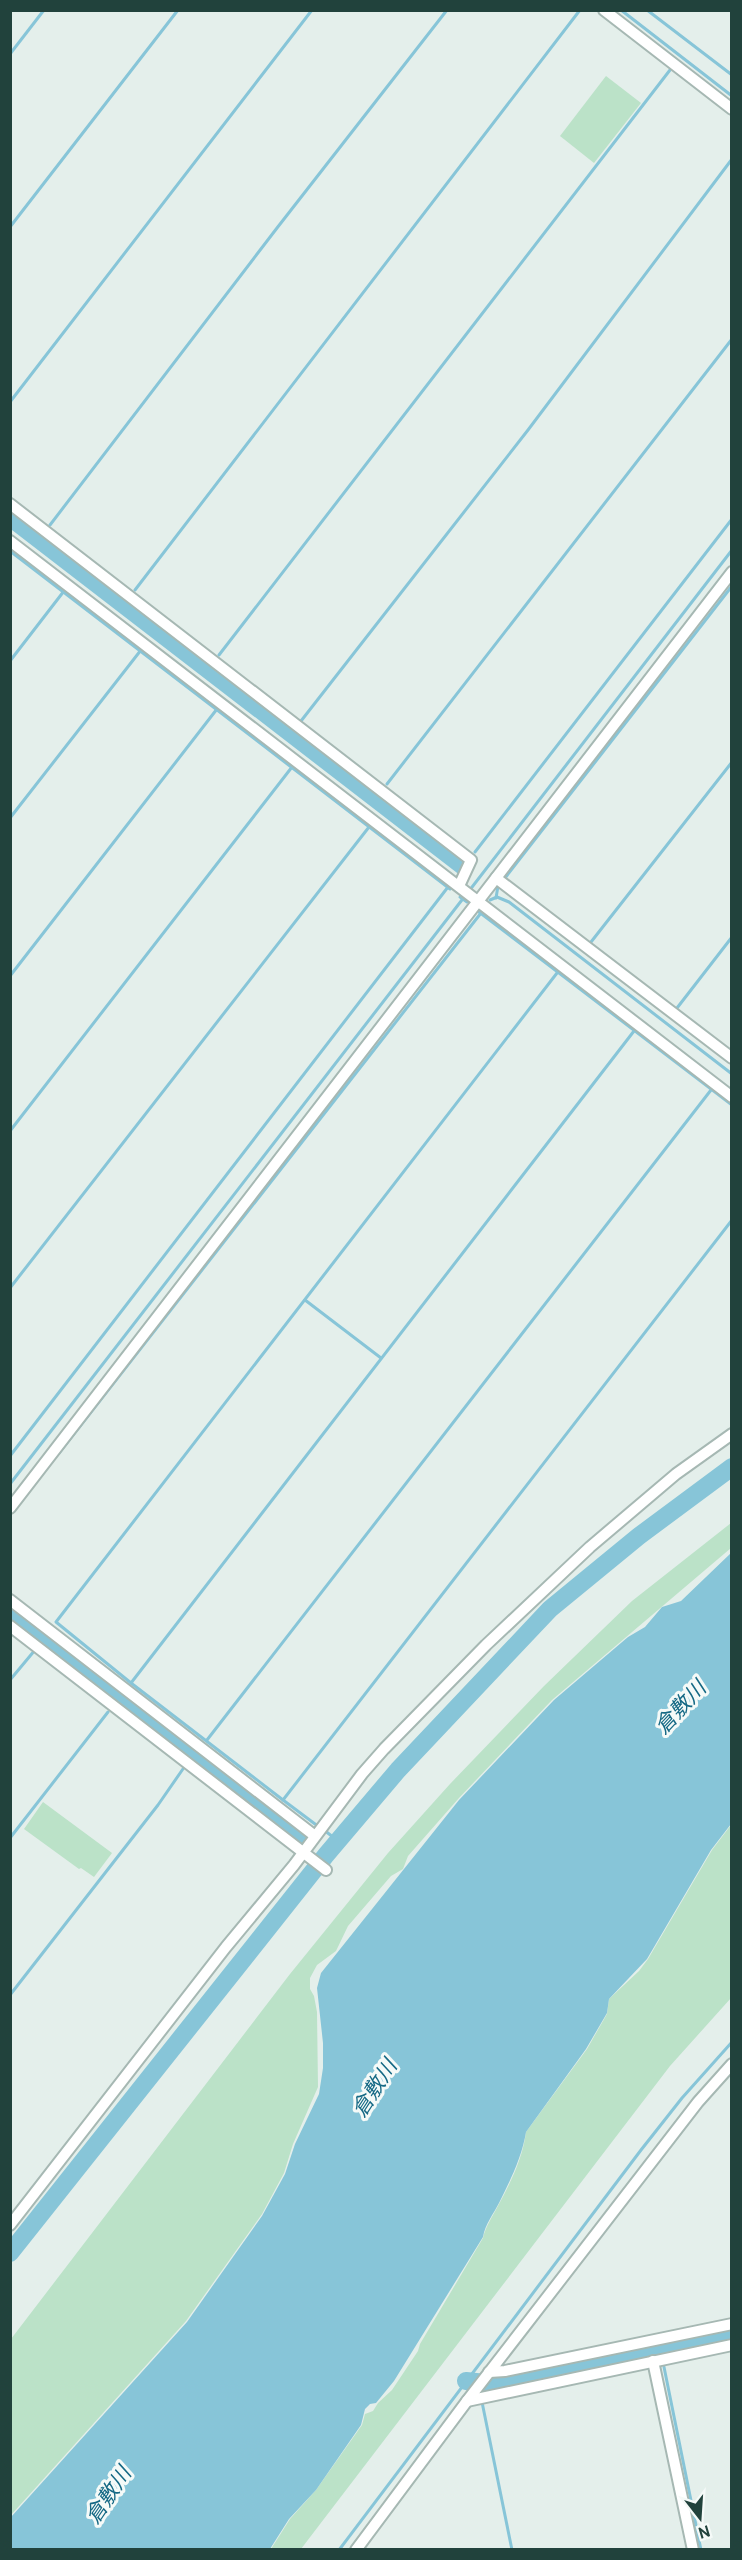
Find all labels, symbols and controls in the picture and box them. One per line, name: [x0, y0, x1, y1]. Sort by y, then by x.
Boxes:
water label: 倉敷川: [649, 1674, 712, 1739]
water label: 倉敷川: [346, 2053, 403, 2121]
water label: 倉敷川: [80, 2460, 137, 2528]
north arrow: [670, 2488, 730, 2548]
text: N: [696, 2521, 712, 2543]

